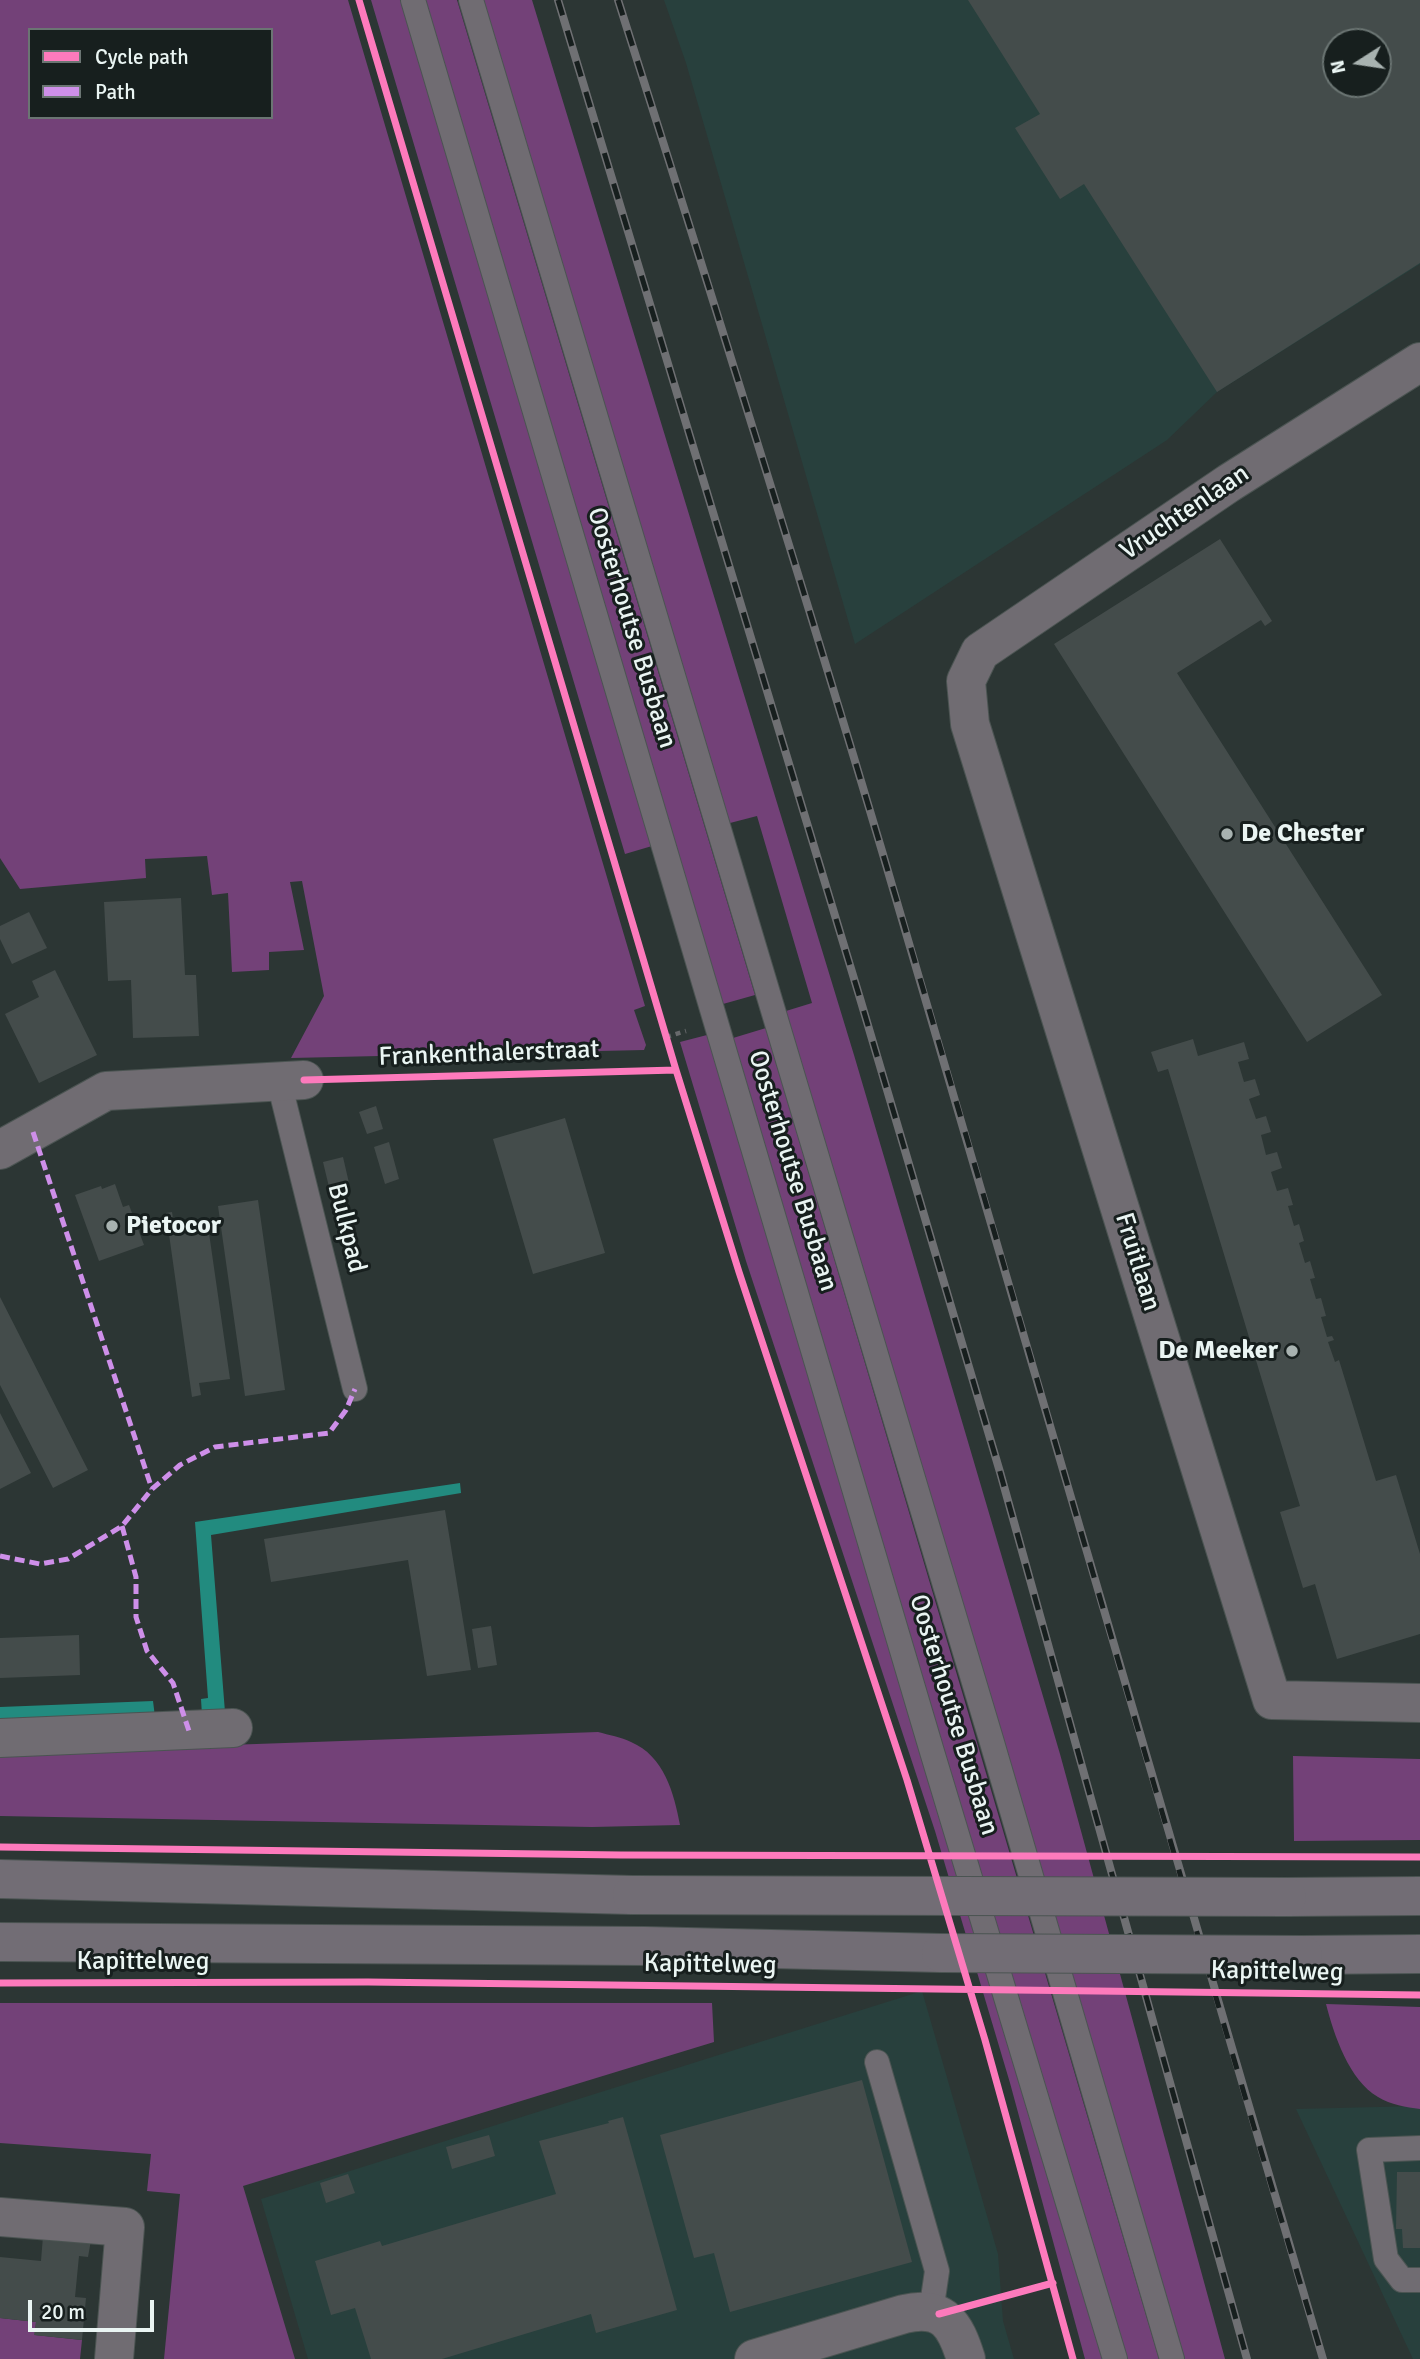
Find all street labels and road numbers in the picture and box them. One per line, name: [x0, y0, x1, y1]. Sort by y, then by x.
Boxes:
street label: Vruchtenlaan: [1115, 458, 1255, 568]
street label: Oosterhoutse Busbaan: [580, 504, 682, 752]
street label: Frankenthalerstraat: [378, 1035, 600, 1073]
street label: Oosterhoutse Busbaan: [741, 1047, 843, 1295]
street label: Bulkpad: [320, 1180, 372, 1276]
street label: Fruitlaan: [1107, 1209, 1167, 1315]
street label: Oosterhoutse Busbaan: [902, 1591, 1004, 1839]
street label: Kapittelweg: [77, 1946, 209, 1978]
street label: Kapittelweg: [643, 1948, 777, 1982]
street label: Kapittelweg: [1210, 1955, 1344, 1989]

